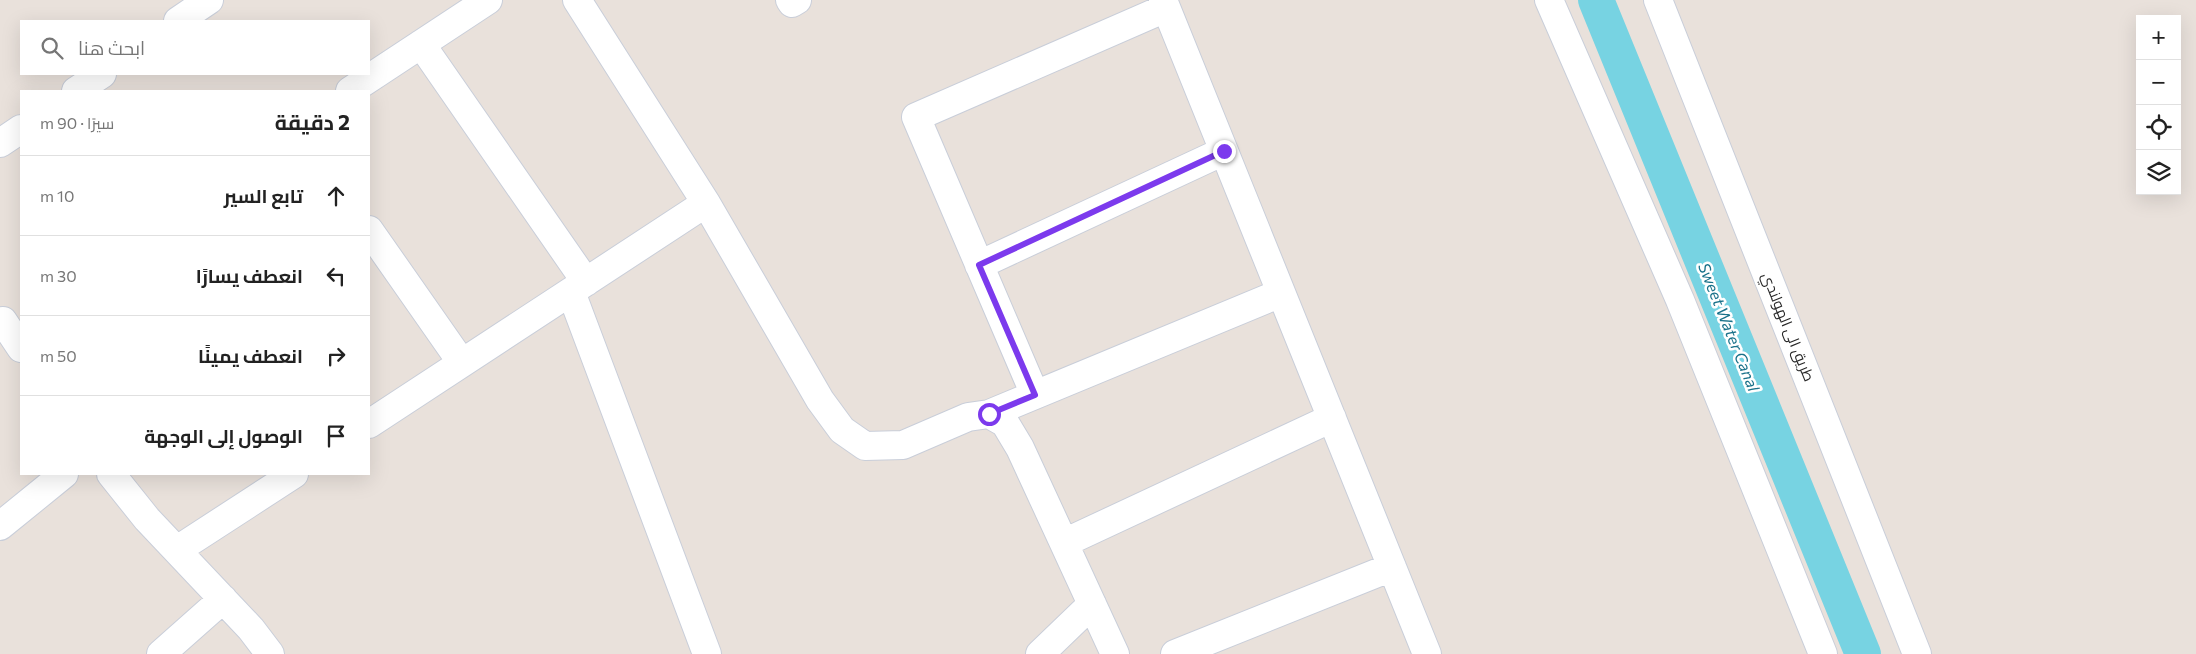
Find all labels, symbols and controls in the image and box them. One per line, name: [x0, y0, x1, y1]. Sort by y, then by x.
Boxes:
map controls: [2136, 15, 2181, 195]
button: +: [2136, 15, 2181, 60]
search box: [20, 20, 370, 75]
icon: search: [38, 34, 66, 62]
text: ابحث هنا: [78, 36, 145, 59]
button: −: [2136, 60, 2181, 105]
button: locate: [2136, 105, 2181, 150]
text: 2 دقيقة: [275, 109, 350, 134]
text: سيرًا · 90 m: [40, 113, 114, 132]
route end: [1213, 140, 1236, 163]
button: layers: [2136, 150, 2181, 195]
icon: ahead: [322, 182, 350, 210]
text: تابع السير: [224, 184, 303, 207]
text: 10 m: [40, 186, 74, 205]
water label: Sweet Water Canal: [1695, 260, 1764, 395]
icon: left: [322, 262, 350, 290]
text: انعطف يسارًا: [196, 264, 303, 287]
text: 30 m: [40, 266, 77, 285]
street label: طريق الى الهولندي: [1755, 269, 1819, 385]
icon: right: [322, 342, 350, 370]
text: انعطف يمينًا: [198, 344, 303, 367]
text: 50 m: [40, 346, 77, 365]
route start: [978, 403, 1001, 426]
icon: arrive: [322, 422, 350, 450]
text: الوصول إلى الوجهة: [144, 424, 303, 447]

